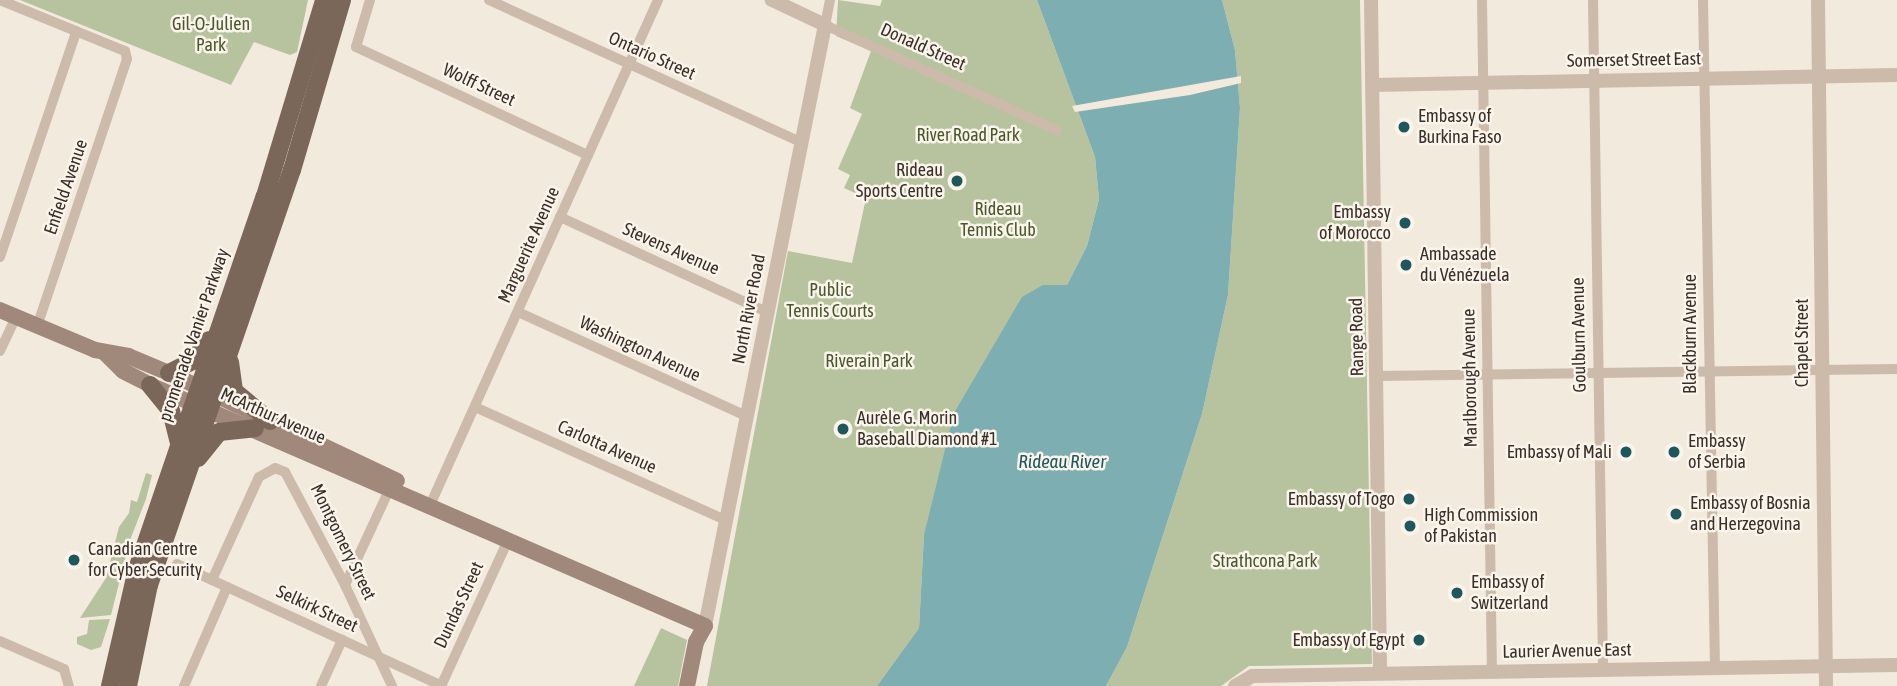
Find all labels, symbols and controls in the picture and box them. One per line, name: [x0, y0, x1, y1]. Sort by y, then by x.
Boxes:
park label: Gil-O-Julien Park: [172, 14, 250, 56]
street label: Donald Street: [877, 19, 969, 75]
street label: Ontario Street: [605, 27, 699, 85]
street label: Somerset Street East: [1567, 48, 1701, 72]
street label: Wolff Street: [439, 59, 519, 111]
place label: Embassy of Burkina Faso: [1418, 106, 1502, 148]
marker: Embassy of Burkina Faso: [1396, 119, 1412, 135]
park label: River Road Park: [916, 124, 1020, 146]
street label: Enfield Avenue: [40, 137, 92, 237]
place label: Rideau Sports Centre: [856, 160, 943, 202]
marker: Rideau Sports Centre: [949, 173, 965, 189]
street label: Marguerite Avenue: [494, 184, 564, 306]
park label: Rideau Tennis Club: [960, 199, 1036, 242]
place label: Embassy of Morocco: [1319, 202, 1391, 244]
marker: Embassy of Morocco: [1397, 215, 1413, 231]
street label: Stevens Avenue: [619, 218, 723, 280]
place label: Ambassade du Vénézuela: [1420, 244, 1510, 286]
street label: promenade Vanier Parkway: [154, 246, 234, 424]
street label: North River Road: [728, 252, 770, 366]
marker: Ambassade du Vénézuela: [1398, 257, 1414, 273]
street label: Blackburn Avenue: [1679, 274, 1701, 394]
street label: Goulburn Avenue: [1567, 277, 1591, 393]
park label: Public Tennis Courts: [786, 280, 874, 322]
street label: Range Road: [1346, 298, 1368, 376]
street label: Chapel Street: [1791, 299, 1813, 387]
street label: Marlborough Avenue: [1458, 308, 1482, 448]
street label: Washington Avenue: [576, 312, 704, 386]
park label: Riverain Park: [825, 350, 913, 372]
street label: McArthur Avenue: [217, 383, 329, 449]
place label: Aurèle G. Morin Baseball Diamond #1: [857, 408, 997, 450]
street label: Carlotta Avenue: [554, 416, 660, 478]
marker: Aurèle G. Morin Baseball Diamond #1: [835, 421, 851, 437]
place label: Embassy of Serbia: [1688, 431, 1746, 474]
place label: Embassy of Mali: [1507, 441, 1612, 463]
marker: Embassy of Mali: [1618, 444, 1634, 460]
marker: Embassy of Serbia: [1666, 444, 1682, 460]
water label: Rideau River: [1018, 451, 1106, 473]
street label: Montgomery Street: [306, 481, 380, 603]
place label: Embassy of Togo: [1288, 488, 1395, 510]
marker: Embassy of Togo: [1401, 491, 1417, 507]
place label: Embassy of Bosnia and Herzegovina: [1690, 493, 1811, 536]
place label: High Commission of Pakistan: [1424, 505, 1538, 548]
marker: Embassy of Bosnia and Herzegovina: [1668, 506, 1684, 522]
marker: High Commission of Pakistan: [1402, 518, 1418, 534]
place label: Canadian Centre for Cyber Security: [88, 539, 202, 582]
park label: Strathcona Park: [1213, 550, 1317, 572]
marker: Canadian Centre for Cyber Security: [66, 552, 82, 568]
street label: Dundas Street: [430, 558, 488, 652]
place label: Embassy of Switzerland: [1471, 572, 1549, 614]
street label: Selkirk Street: [273, 581, 361, 637]
marker: Embassy of Switzerland: [1449, 585, 1465, 601]
place label: Embassy of Egypt: [1292, 629, 1405, 651]
marker: Embassy of Egypt: [1411, 632, 1427, 648]
street label: Laurier Avenue East: [1502, 639, 1632, 663]

